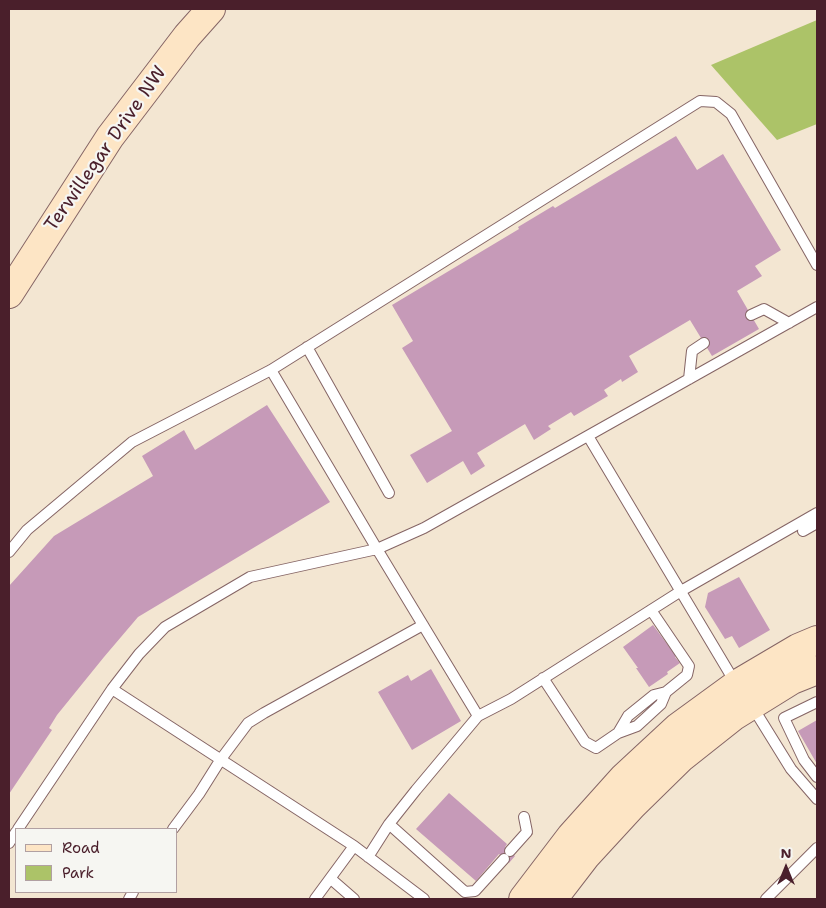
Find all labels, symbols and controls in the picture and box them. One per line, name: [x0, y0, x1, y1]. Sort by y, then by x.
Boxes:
street label: Terwillegar Drive NW: [40, 62, 172, 236]
legend: [15, 828, 178, 893]
text: Road: [62, 838, 100, 858]
north arrow: [761, 843, 811, 893]
text: N: [780, 844, 792, 862]
text: Park: [62, 863, 94, 883]

